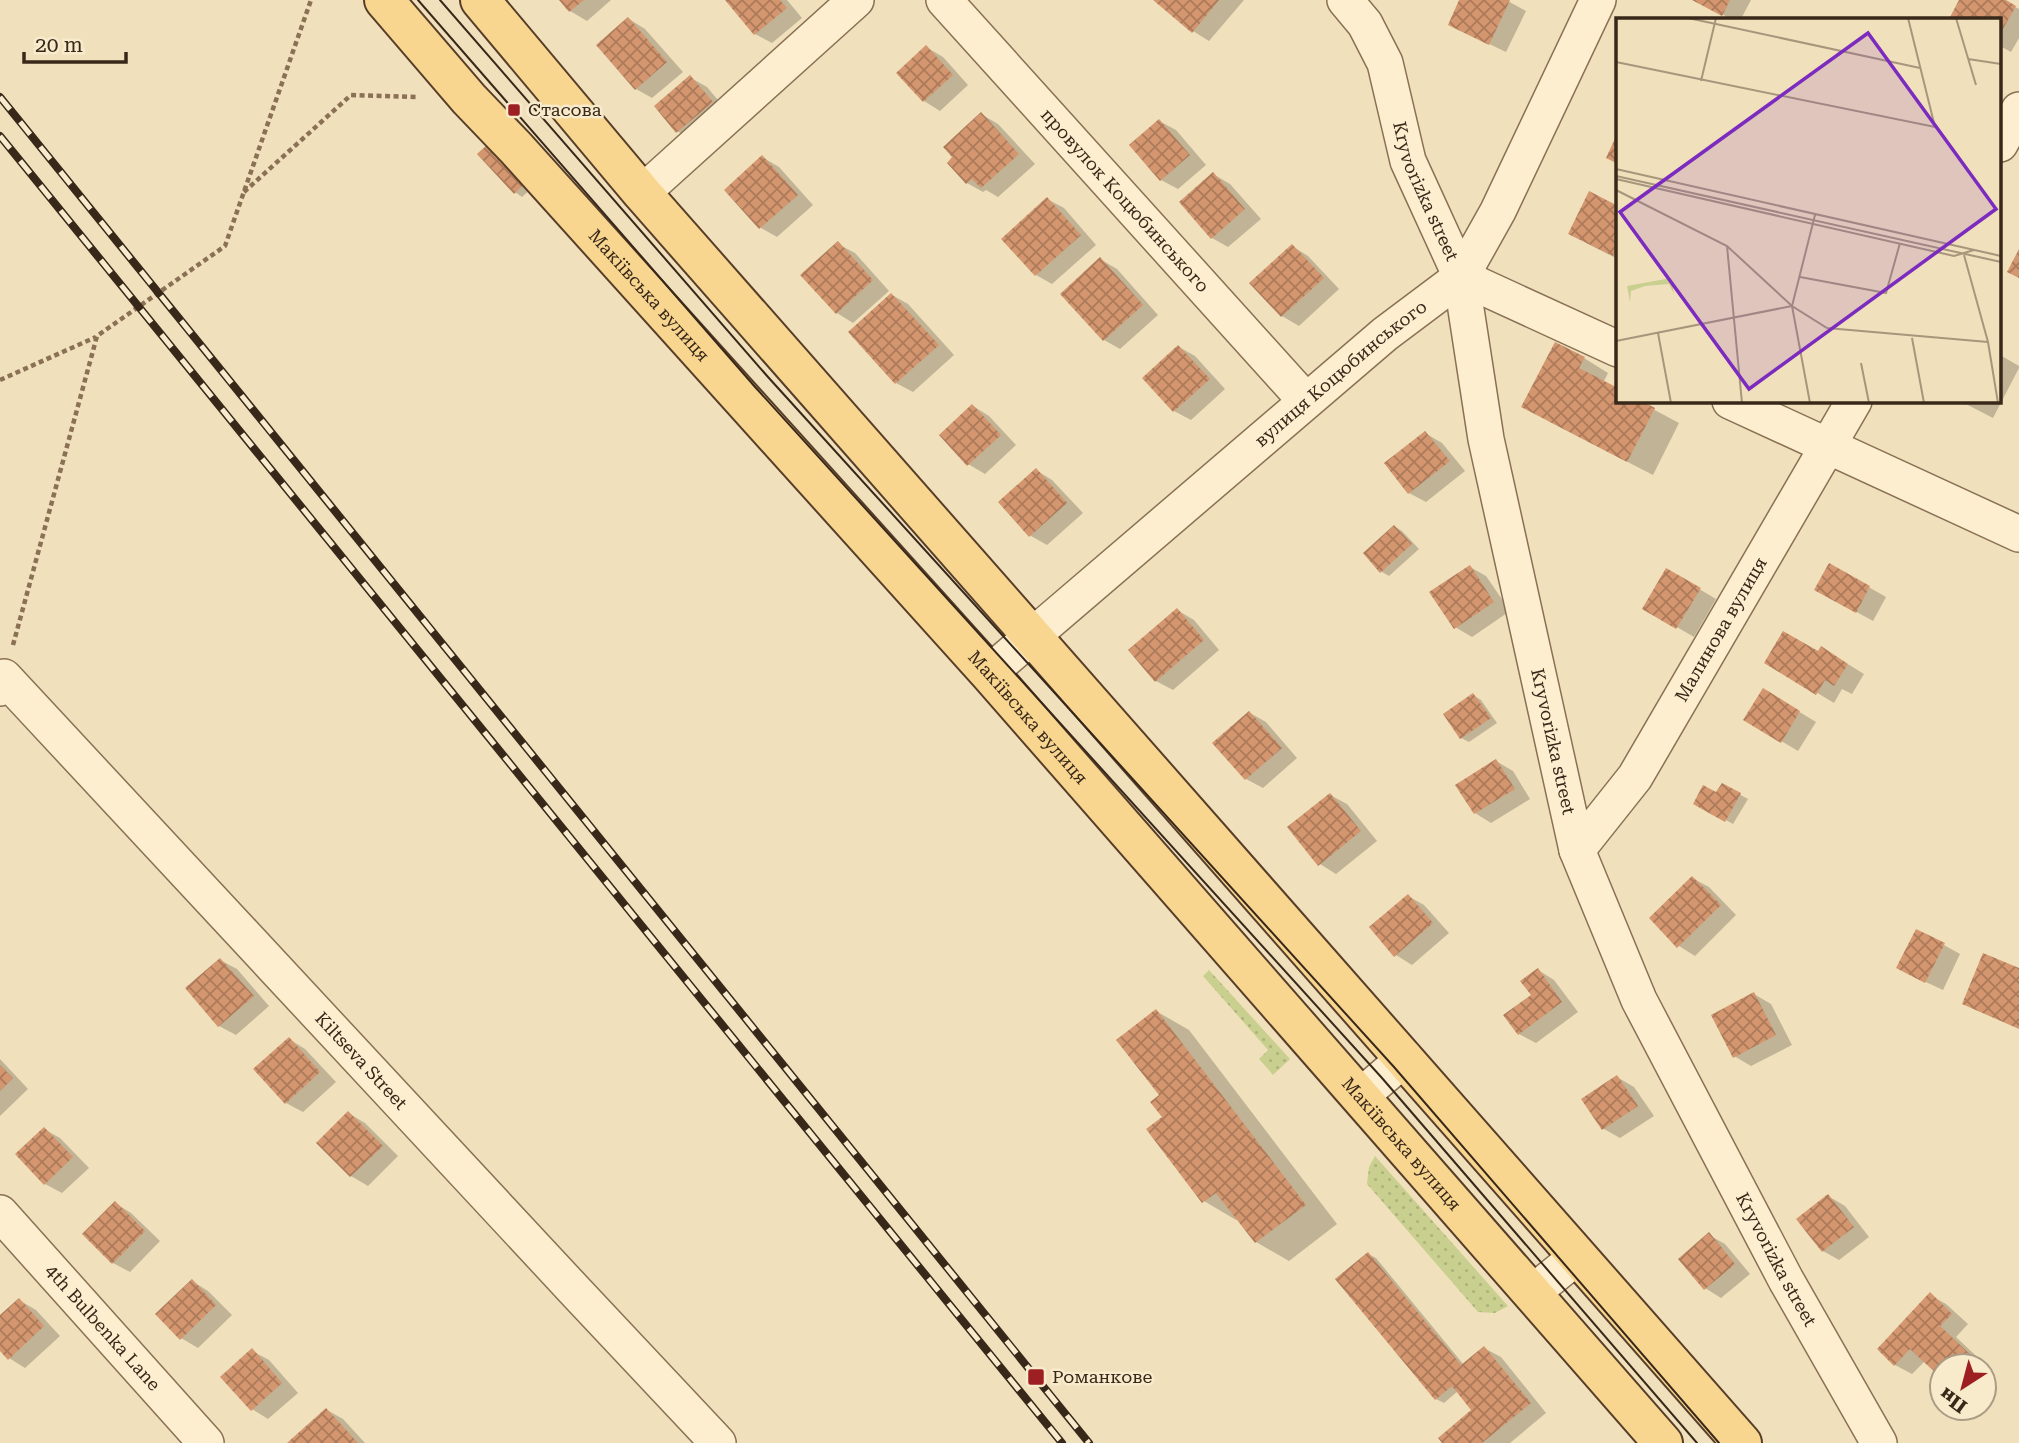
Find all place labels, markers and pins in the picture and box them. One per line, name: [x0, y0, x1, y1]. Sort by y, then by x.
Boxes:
place label: Стасова: [528, 99, 602, 120]
marker: Стасова: [506, 102, 522, 118]
place label: Романкове: [1052, 1366, 1152, 1387]
marker: Романкове: [1026, 1367, 1046, 1387]

